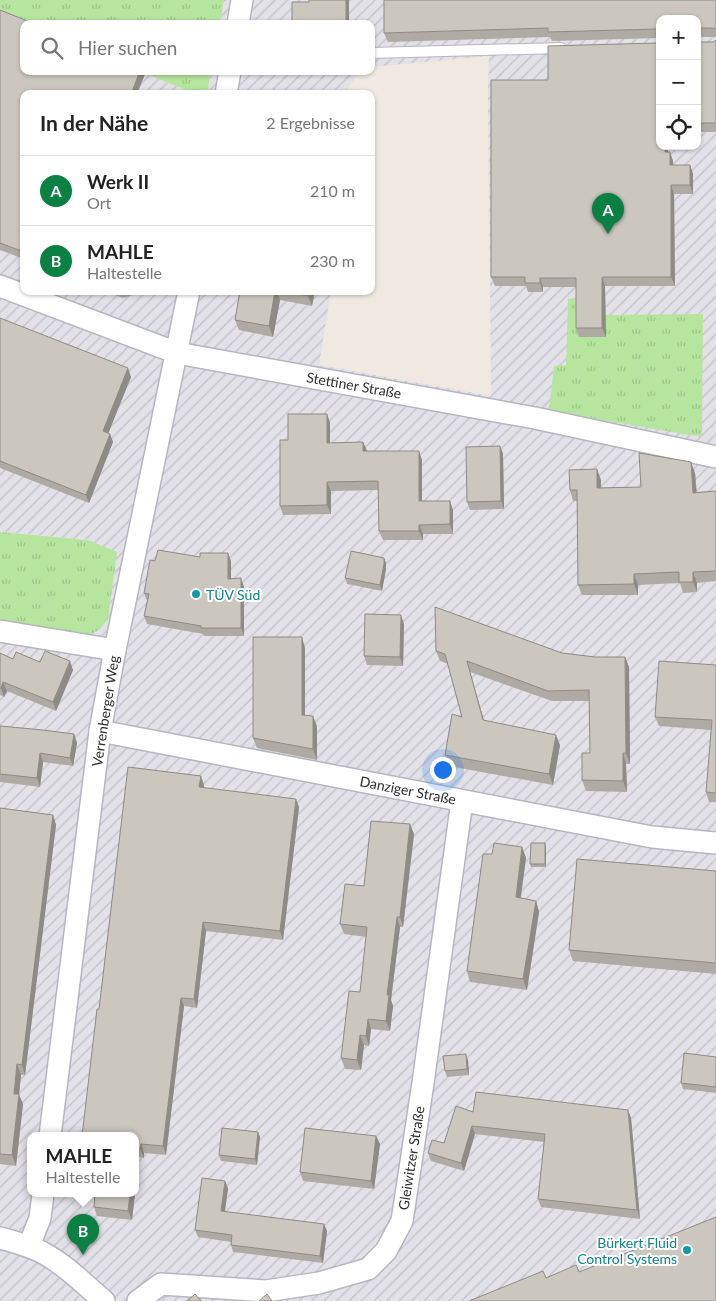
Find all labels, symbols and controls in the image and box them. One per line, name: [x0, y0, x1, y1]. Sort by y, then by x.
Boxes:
map controls: [656, 15, 701, 150]
button: +: [656, 15, 701, 60]
search box: [20, 20, 375, 75]
icon: search: [38, 34, 66, 62]
text: Hier suchen: [78, 36, 177, 59]
button: −: [656, 60, 701, 105]
button: locate: [656, 105, 701, 150]
text: In der Nähe: [40, 110, 148, 135]
text: 2 Ergebnisse: [266, 113, 355, 132]
text: Werk II: [87, 170, 149, 193]
text: A: [50, 181, 62, 200]
text: 210 m: [310, 181, 355, 200]
text: Ort: [87, 193, 111, 212]
pin: A: [592, 193, 624, 234]
text: MAHLE: [87, 240, 154, 263]
text: B: [51, 251, 61, 270]
text: 230 m: [310, 251, 355, 270]
text: Haltestelle: [87, 263, 162, 282]
street label: Stettiner Straße: [305, 368, 403, 402]
place label: TÜV Süd: [206, 586, 260, 603]
marker: TÜV Süd: [190, 588, 202, 600]
street label: Verrenberger Weg: [88, 654, 122, 768]
your location: [430, 757, 456, 783]
street label: Danziger Straße: [358, 772, 458, 808]
street label: Gleiwitzer Straße: [394, 1105, 428, 1211]
popup: [27, 1132, 139, 1197]
text: MAHLE: [46, 1144, 112, 1167]
text: Haltestelle: [46, 1167, 120, 1186]
pin: B: [67, 1214, 99, 1255]
place label: Bürkert Fluid Control Systems: [577, 1234, 677, 1267]
marker: Bürkert Fluid Control Systems: [681, 1244, 693, 1256]

